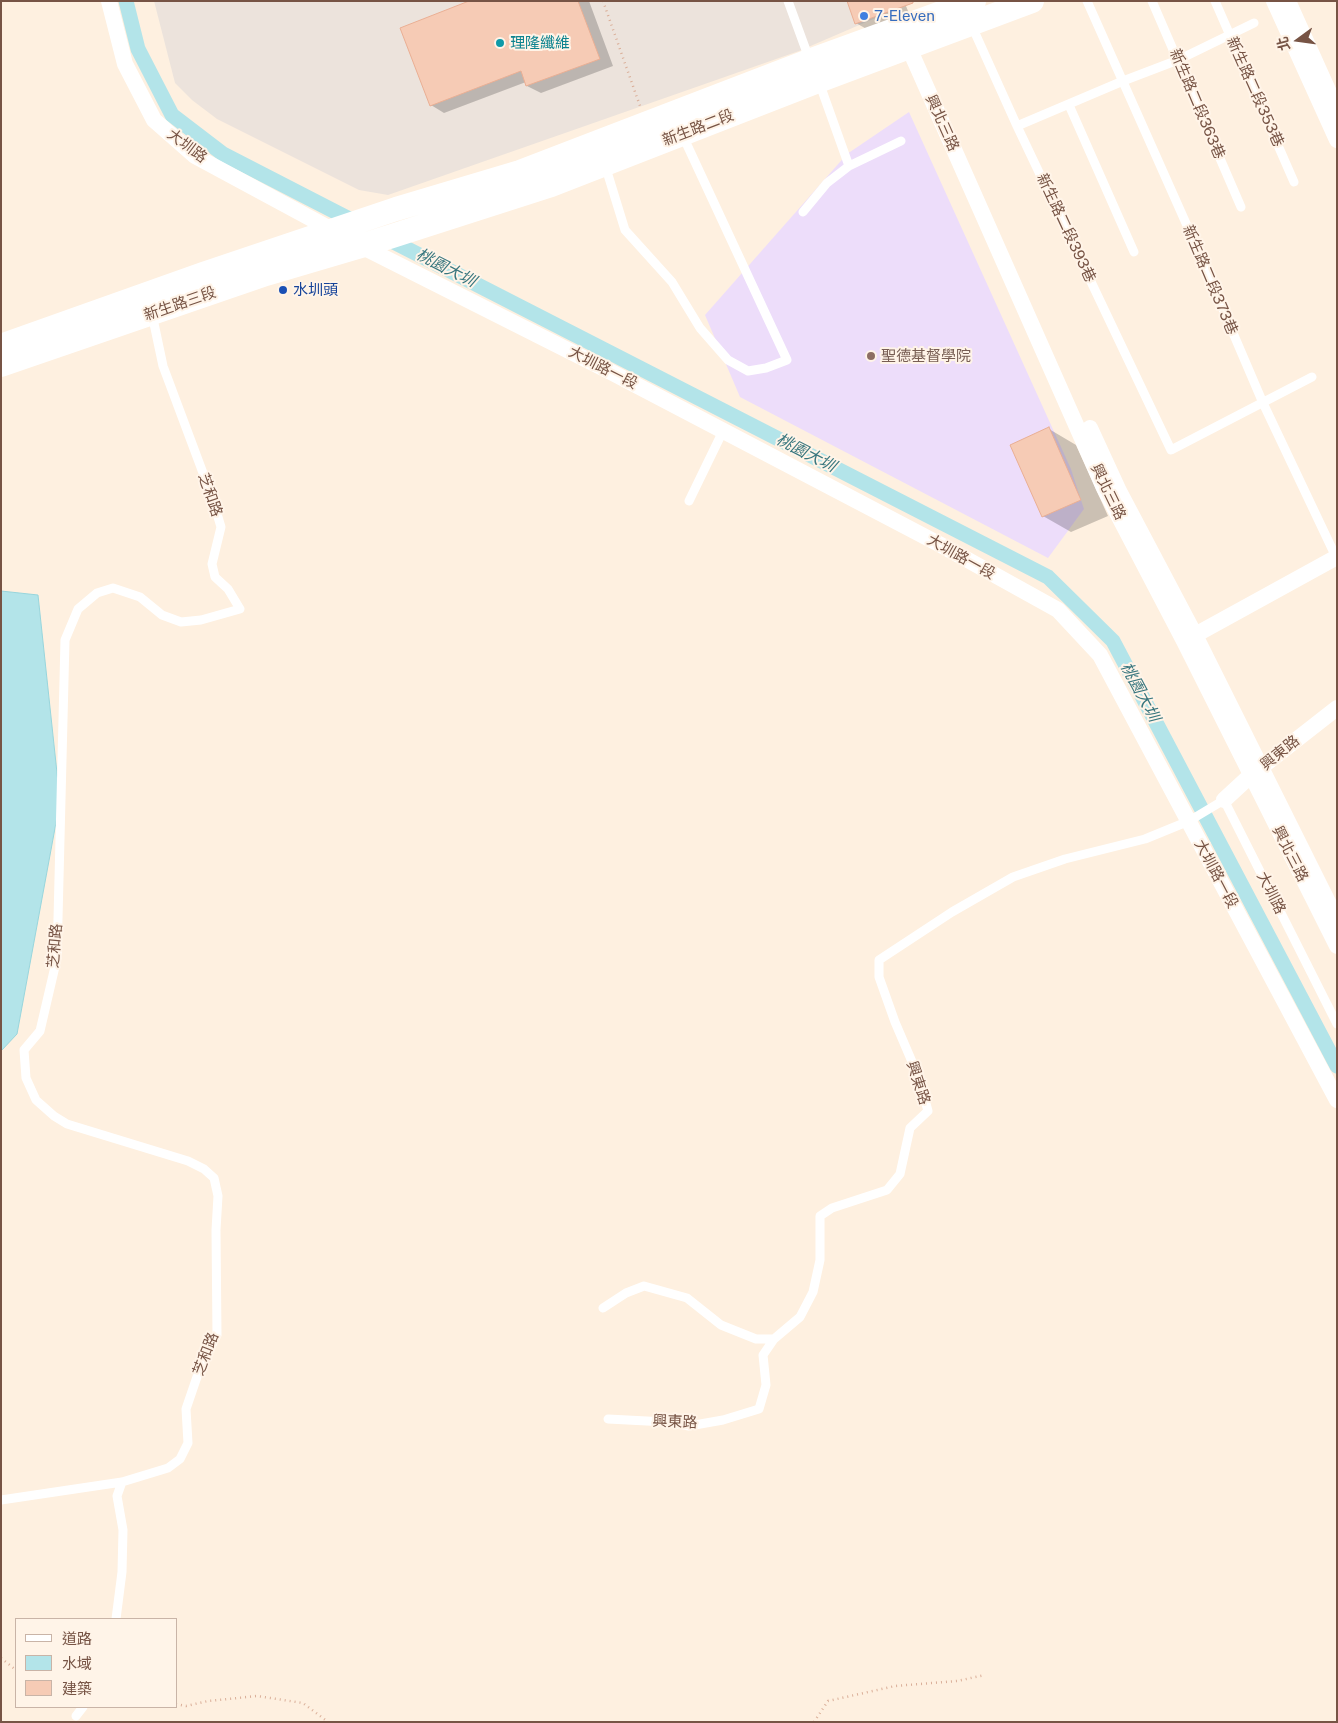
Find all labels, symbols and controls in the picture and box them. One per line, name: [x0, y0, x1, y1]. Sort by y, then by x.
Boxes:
place label: 7-Eleven: [874, 7, 935, 25]
marker: 7-Eleven: [858, 10, 870, 22]
north arrow: [1273, 15, 1323, 65]
place label: 理隆纖維: [510, 34, 570, 52]
street label: 新生路二段353巷: [1223, 34, 1287, 150]
text: 北: [1274, 35, 1293, 52]
marker: 理隆纖維: [494, 37, 506, 49]
street label: 新生路二段363巷: [1166, 46, 1228, 162]
street label: 興北三路: [922, 92, 962, 154]
street label: 新生路二段: [660, 106, 736, 150]
street label: 大圳路: [164, 125, 210, 167]
street label: 新生路二段393巷: [1033, 171, 1099, 285]
street label: 新生路二段373巷: [1179, 222, 1241, 338]
water label: 桃園大圳: [413, 245, 479, 291]
place label: 水圳頭: [293, 281, 338, 299]
street label: 新生路三段: [142, 283, 218, 325]
marker: 水圳頭: [277, 284, 289, 296]
street label: 大圳路一段: [566, 343, 640, 393]
place label: 聖德基督學院: [881, 347, 971, 365]
marker: 聖德基督學院: [865, 350, 877, 362]
water label: 桃園大圳: [773, 430, 839, 476]
street label: 興北三路: [1087, 461, 1129, 523]
street label: 芝和路: [194, 471, 226, 519]
street label: 大圳路一段: [924, 531, 998, 583]
water label: 桃園大圳: [1117, 659, 1163, 725]
street label: 興東路: [1257, 732, 1303, 774]
street label: 興北三路: [1268, 823, 1312, 885]
street label: 大圳路一段: [1190, 837, 1242, 911]
street label: 大圳路: [1253, 869, 1289, 917]
street label: 芝和路: [44, 923, 66, 969]
street label: 興東路: [902, 1059, 934, 1107]
street label: 芝和路: [190, 1330, 222, 1378]
street label: 興東路: [652, 1412, 698, 1432]
legend: [15, 1618, 178, 1708]
text: 道路: [62, 1630, 92, 1647]
text: 水域: [62, 1655, 92, 1672]
text: 建築: [62, 1680, 92, 1697]

